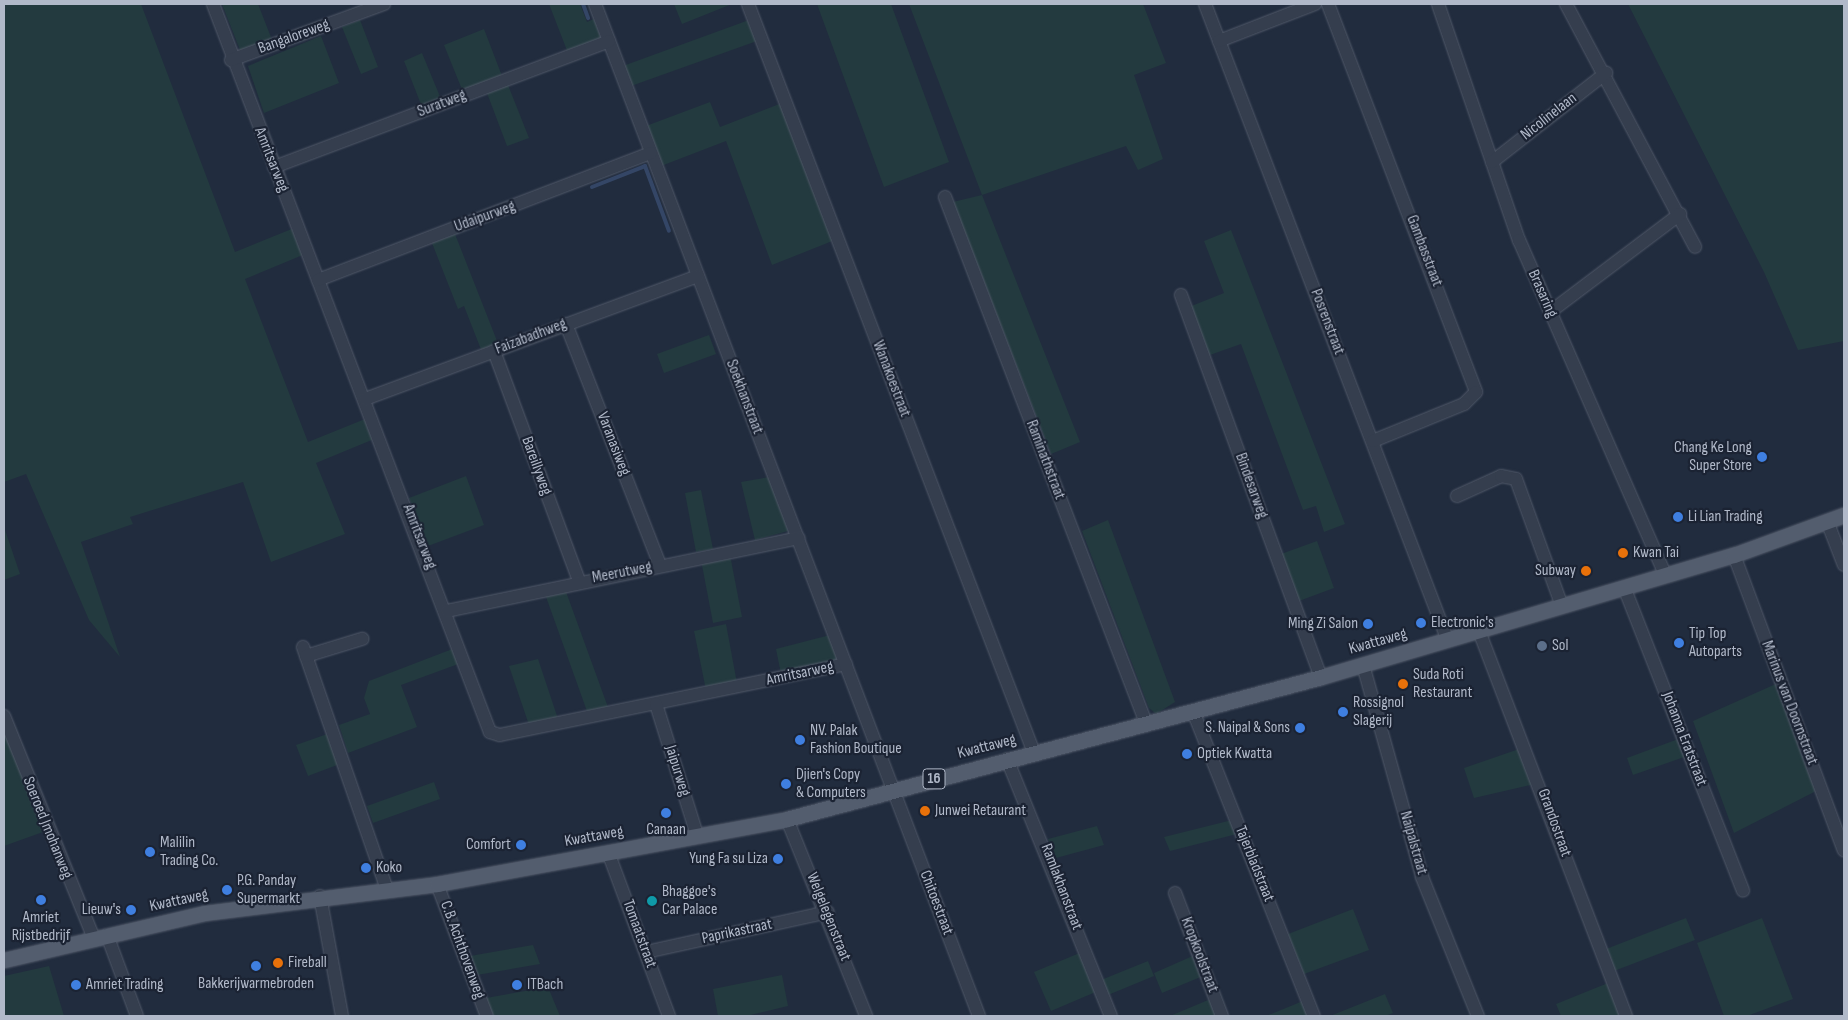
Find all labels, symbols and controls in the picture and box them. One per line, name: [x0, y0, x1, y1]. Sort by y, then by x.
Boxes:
street label: Bangaloreweg: [256, 15, 332, 59]
street label: Suratweg: [415, 86, 469, 122]
street label: Nicolinelaan: [1517, 89, 1581, 145]
street label: Amritsarweg: [249, 125, 293, 195]
street label: Udaipurweg: [452, 197, 518, 237]
street label: Gambasstraat: [1402, 213, 1446, 289]
street label: Brasaring: [1523, 267, 1561, 321]
street label: Posrenstraat: [1306, 286, 1348, 358]
street label: Faizabadhweg: [493, 315, 569, 359]
street label: Wanakoestraat: [868, 338, 914, 420]
street label: Soekhanstraat: [721, 357, 767, 437]
street label: Varanasiweg: [592, 409, 634, 479]
street label: Raminathstraat: [1021, 418, 1069, 502]
street label: Bareillyweg: [517, 434, 555, 498]
place label: Chang Ke Long Super Store: [1674, 438, 1752, 476]
street label: Bindesarweg: [1230, 451, 1272, 521]
marker: Chang Ke Long Super Store: [1756, 451, 1768, 463]
street label: Amritsarweg: [398, 502, 440, 572]
place label: Li Lian Trading: [1688, 507, 1763, 527]
marker: Li Lian Trading: [1672, 511, 1684, 523]
place label: Kwan Tai: [1633, 543, 1679, 563]
marker: Kwan Tai: [1617, 547, 1629, 559]
street label: Meerutweg: [591, 558, 653, 588]
place label: Subway: [1535, 561, 1576, 581]
marker: Subway: [1580, 565, 1592, 577]
place label: Electronic's: [1431, 613, 1494, 633]
place label: Ming Zi Salon: [1288, 614, 1358, 634]
marker: Electronic's: [1415, 617, 1427, 629]
marker: Ming Zi Salon: [1362, 618, 1374, 630]
place label: Tip Top Autoparts: [1689, 624, 1742, 662]
street label: Kwattaweg: [1347, 625, 1409, 659]
place label: Sol: [1552, 636, 1568, 656]
marker: Tip Top Autoparts: [1673, 637, 1685, 649]
street label: Marinus van Doornstraat: [1757, 638, 1821, 768]
marker: Sol: [1536, 640, 1548, 652]
street label: Amritsarweg: [765, 658, 835, 690]
place label: Suda Roti Restaurant: [1413, 665, 1472, 703]
marker: Suda Roti Restaurant: [1397, 678, 1409, 690]
street label: Johanna Eratstraat: [1657, 689, 1711, 789]
place label: Rossignol Slagerij: [1353, 693, 1404, 731]
marker: Rossignol Slagerij: [1337, 706, 1349, 718]
place label: S. Naipal & Sons: [1205, 718, 1290, 738]
place label: NV. Palak Fashion Boutique: [810, 721, 902, 759]
marker: S. Naipal & Sons: [1294, 722, 1306, 734]
street label: Kwattaweg: [956, 730, 1018, 764]
marker: NV. Palak Fashion Boutique: [794, 734, 806, 746]
street label: Jaipurweg: [660, 743, 694, 799]
place label: Optiek Kwatta: [1197, 744, 1272, 764]
marker: Optiek Kwatta: [1181, 748, 1193, 760]
place label: Djien's Copy & Computers: [796, 765, 866, 803]
road number: 16: [922, 766, 946, 792]
street label: Soeroed Jmohanweg: [18, 774, 76, 882]
marker: Djien's Copy & Computers: [780, 778, 792, 790]
street label: Grandostraat: [1533, 786, 1575, 860]
place label: Junwei Retaurant: [935, 801, 1026, 821]
marker: Junwei Retaurant: [919, 805, 931, 817]
marker: Canaan: [660, 807, 672, 819]
street label: Naipalstraat: [1395, 809, 1431, 877]
place label: Canaan: [646, 820, 686, 840]
street label: Kwattaweg: [563, 822, 625, 852]
street label: Tajerbladstraat: [1230, 823, 1278, 905]
place label: Malilin Trading Co.: [160, 833, 218, 871]
place label: Comfort: [466, 835, 511, 855]
marker: Comfort: [515, 839, 527, 851]
street label: Ramlakhanstraat: [1036, 841, 1086, 933]
marker: Malilin Trading Co.: [144, 846, 156, 858]
place label: Yung Fa su Liza: [689, 849, 768, 869]
marker: Yung Fa su Liza: [772, 853, 784, 865]
place label: Koko: [376, 858, 402, 878]
marker: Koko: [360, 862, 372, 874]
street label: Chitoestraat: [915, 868, 957, 938]
street label: Welgelegenstraat: [802, 870, 854, 964]
place label: P.G. Panday Supermarkt: [237, 871, 300, 909]
place label: Bhaggoe's Car Palace: [662, 882, 717, 920]
marker: P.G. Panday Supermarkt: [221, 884, 233, 896]
street label: Kwattaweg: [148, 885, 210, 917]
marker: Amriet Rijstbedrijf: [35, 894, 47, 906]
marker: Bhaggoe's Car Palace: [646, 895, 658, 907]
street label: Tomaatstraat: [618, 897, 660, 971]
street label: C.B. Achthovenweg: [435, 898, 489, 1002]
place label: Lieuw's: [82, 900, 121, 920]
marker: Lieuw's: [125, 904, 137, 916]
place label: Amriet Rijstbedrijf: [12, 908, 70, 946]
street label: Paprikastraat: [700, 915, 774, 949]
street label: Kropkoolstraat: [1176, 915, 1222, 995]
place label: Fireball: [288, 953, 327, 973]
marker: Fireball: [272, 957, 284, 969]
marker: Bakkerijwarmebroden: [250, 960, 262, 972]
place label: Bakkerijwarmebroden: [198, 974, 314, 994]
place label: Amriet Trading: [86, 975, 163, 995]
place label: ITBach: [527, 975, 563, 995]
marker: Amriet Trading: [70, 979, 82, 991]
marker: ITBach: [511, 979, 523, 991]

